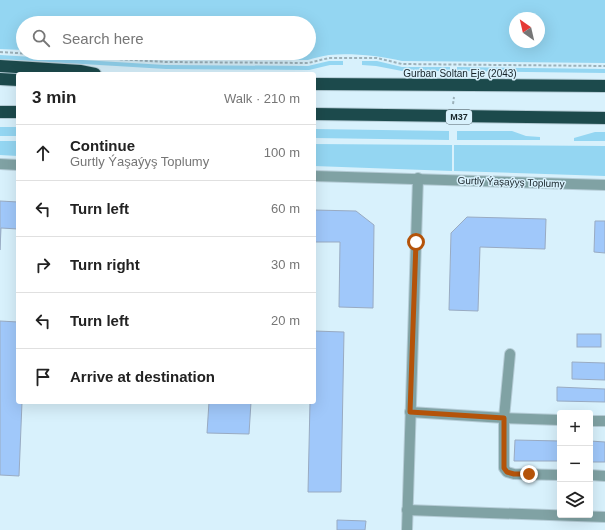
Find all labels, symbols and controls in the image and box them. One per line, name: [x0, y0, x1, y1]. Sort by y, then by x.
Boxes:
north arrow: [509, 12, 545, 48]
search box: [16, 16, 316, 60]
icon: search: [30, 27, 52, 49]
text: Search here: [62, 30, 144, 47]
street label: Gurban Soltan Eje (2043): [403, 68, 517, 79]
text: 3 min: [32, 88, 76, 107]
text: Walk · 210 m: [224, 91, 300, 106]
road number: M37: [446, 110, 472, 124]
text: Continue: [70, 137, 135, 154]
icon: ahead: [32, 142, 54, 164]
text: 100 m: [264, 145, 300, 160]
text: Gurtly Ýaşaýyş Toplumy: [70, 154, 209, 169]
street label: Gurtly Ýaşaýyş Toplumy: [457, 174, 565, 189]
icon: left: [32, 198, 54, 220]
text: Turn left: [70, 200, 129, 217]
text: 60 m: [271, 201, 300, 216]
route start: [407, 233, 425, 251]
icon: right: [32, 254, 54, 276]
text: Turn right: [70, 256, 140, 273]
text: 30 m: [271, 257, 300, 272]
icon: left: [32, 310, 54, 332]
text: Turn left: [70, 312, 129, 329]
text: 20 m: [271, 313, 300, 328]
icon: arrive: [32, 366, 54, 388]
text: Arrive at destination: [70, 368, 215, 385]
map controls: [557, 410, 593, 518]
button: +: [557, 410, 593, 446]
button: −: [557, 446, 593, 482]
route end: [520, 465, 538, 483]
button: layers: [557, 482, 593, 518]

